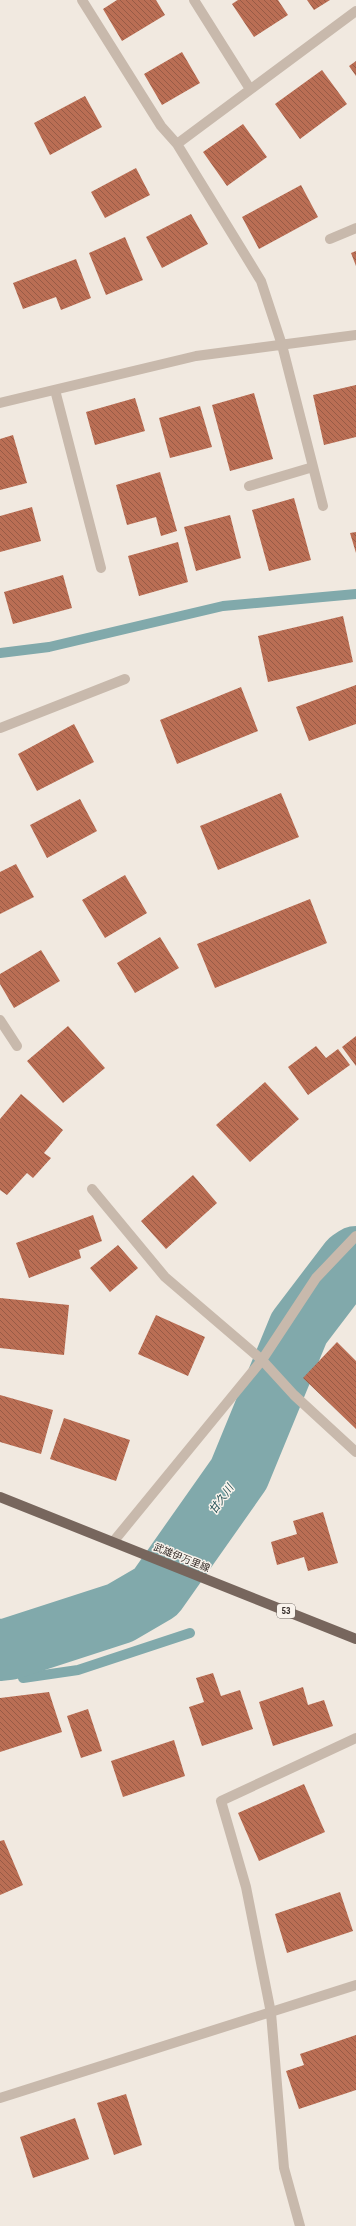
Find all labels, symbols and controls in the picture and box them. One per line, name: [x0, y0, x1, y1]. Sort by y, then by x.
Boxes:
water label: 甘久川: [207, 1481, 237, 1517]
street label: 武雄伊万里線: [152, 1541, 212, 1574]
road number: 53: [277, 1604, 295, 1618]

